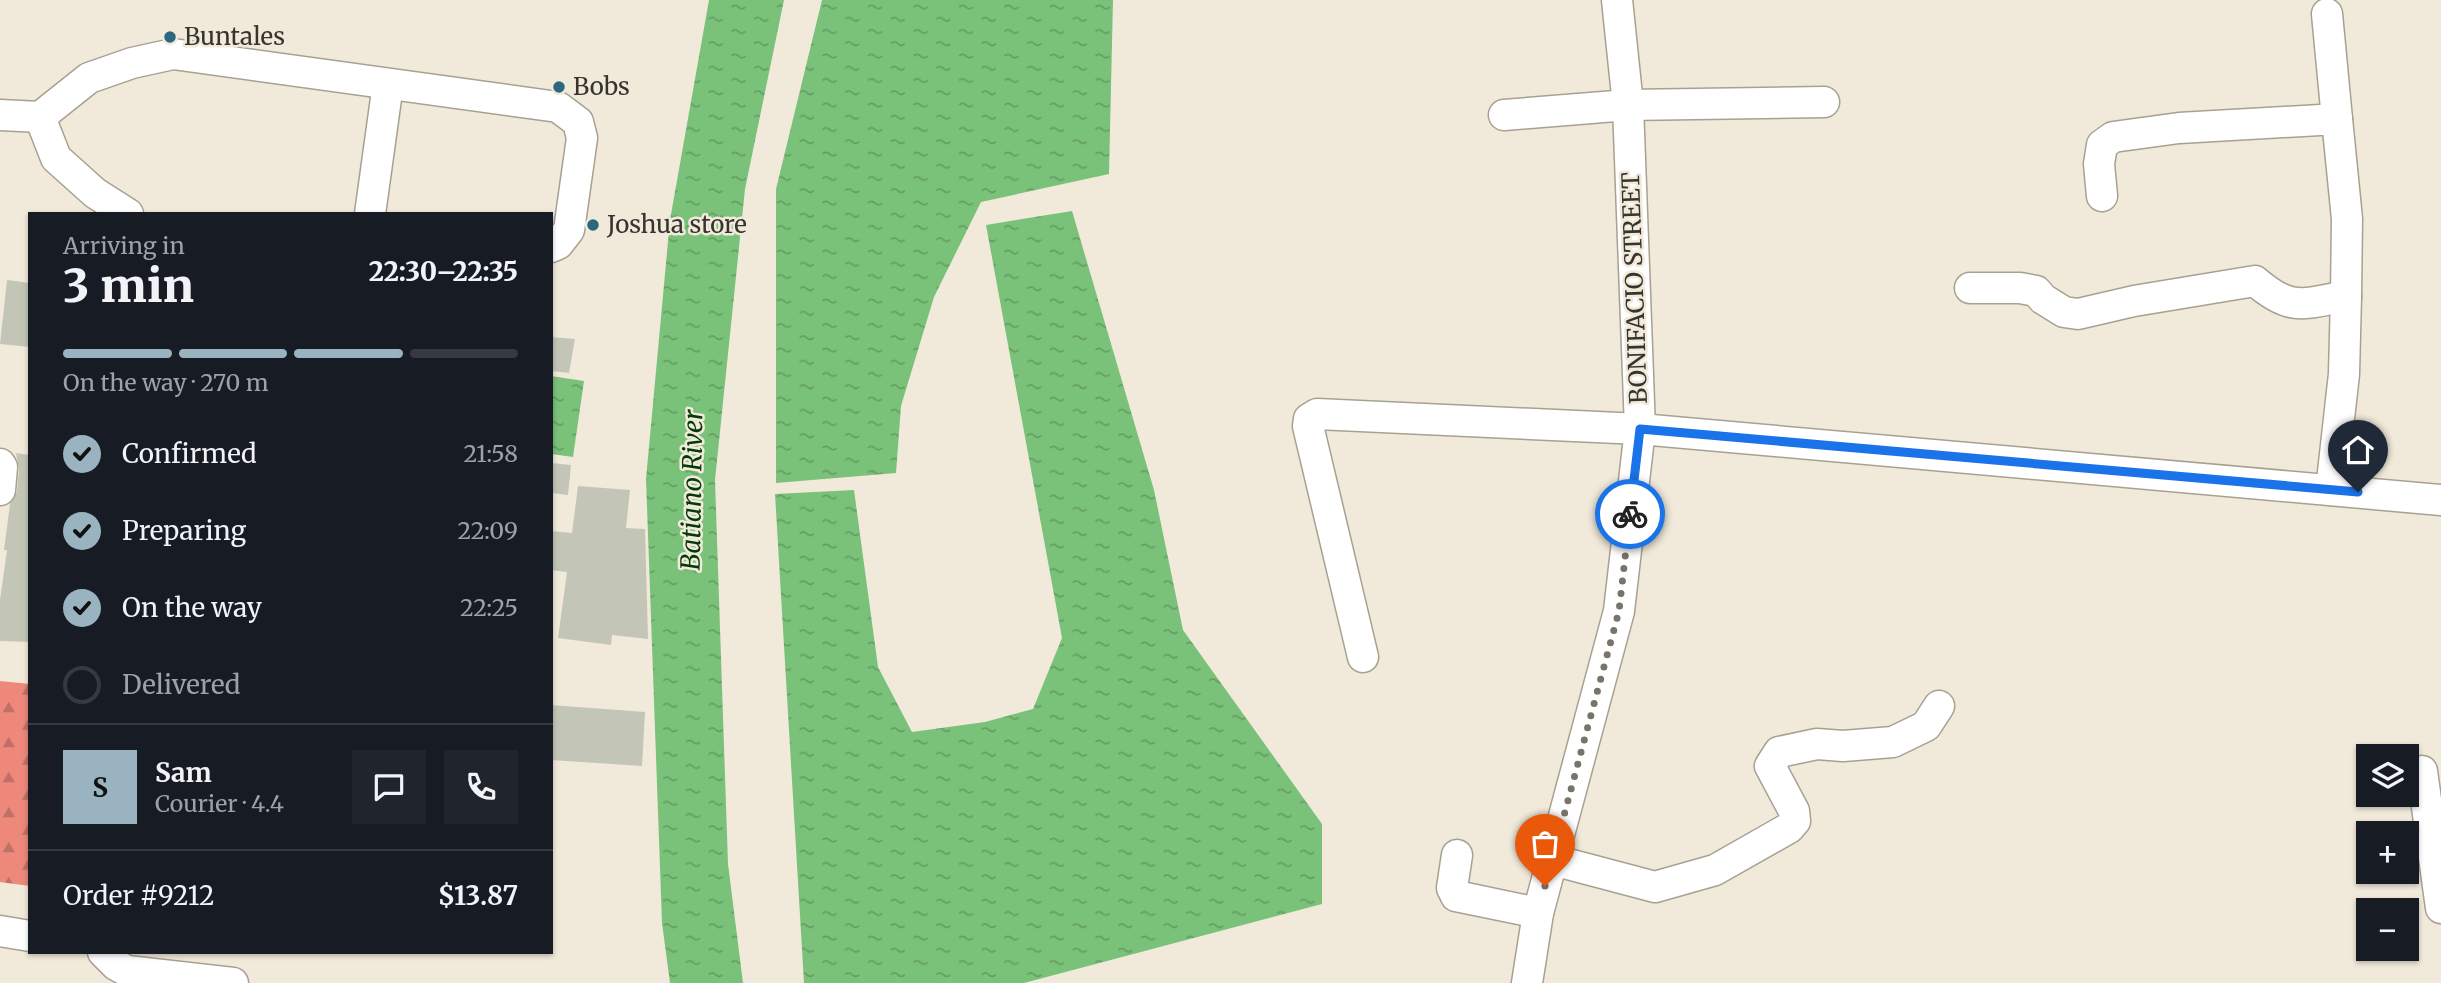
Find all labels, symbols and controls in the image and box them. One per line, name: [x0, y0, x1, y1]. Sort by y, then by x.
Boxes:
place label: Buntales: [184, 21, 285, 52]
marker: Buntales: [162, 29, 178, 45]
place label: Bobs: [573, 71, 630, 102]
marker: Bobs: [551, 79, 567, 95]
street label: BONIFACIO STREET: [1615, 171, 1654, 405]
place label: Joshua store: [606, 209, 747, 240]
marker: Joshua store: [585, 217, 601, 233]
text: Arriving in: [63, 231, 185, 260]
text: 22:30–22:35: [369, 255, 518, 288]
text: 3 min: [63, 257, 194, 315]
text: On the way · 270 m: [63, 368, 269, 397]
water label: Batiano River: [674, 409, 709, 571]
pin: [2328, 420, 2388, 492]
icon: home: [2339, 431, 2377, 469]
icon: check: [63, 435, 101, 473]
text: Confirmed: [122, 437, 257, 470]
text: 21:58: [463, 439, 518, 468]
courier: [1595, 479, 1665, 549]
icon: bike: [1611, 495, 1649, 533]
icon: check: [63, 512, 101, 550]
text: Preparing: [122, 514, 246, 547]
text: 22:09: [458, 516, 518, 545]
icon: check: [63, 589, 101, 627]
text: On the way: [122, 591, 262, 624]
text: 22:25: [460, 593, 518, 622]
text: Delivered: [122, 668, 241, 701]
map controls: [2356, 744, 2419, 961]
button: layers: [2356, 744, 2419, 807]
button: chat: [352, 750, 426, 824]
button: phone: [444, 750, 518, 824]
text: Sam: [155, 756, 212, 789]
text: S: [92, 771, 108, 804]
text: Courier · 4.4: [155, 789, 284, 818]
pin: [1515, 814, 1575, 886]
button: +: [2356, 821, 2419, 884]
icon: bag: [1526, 825, 1564, 863]
text: Order #9212: [63, 879, 215, 912]
text: $13.87: [438, 879, 518, 912]
button: −: [2356, 898, 2419, 961]

